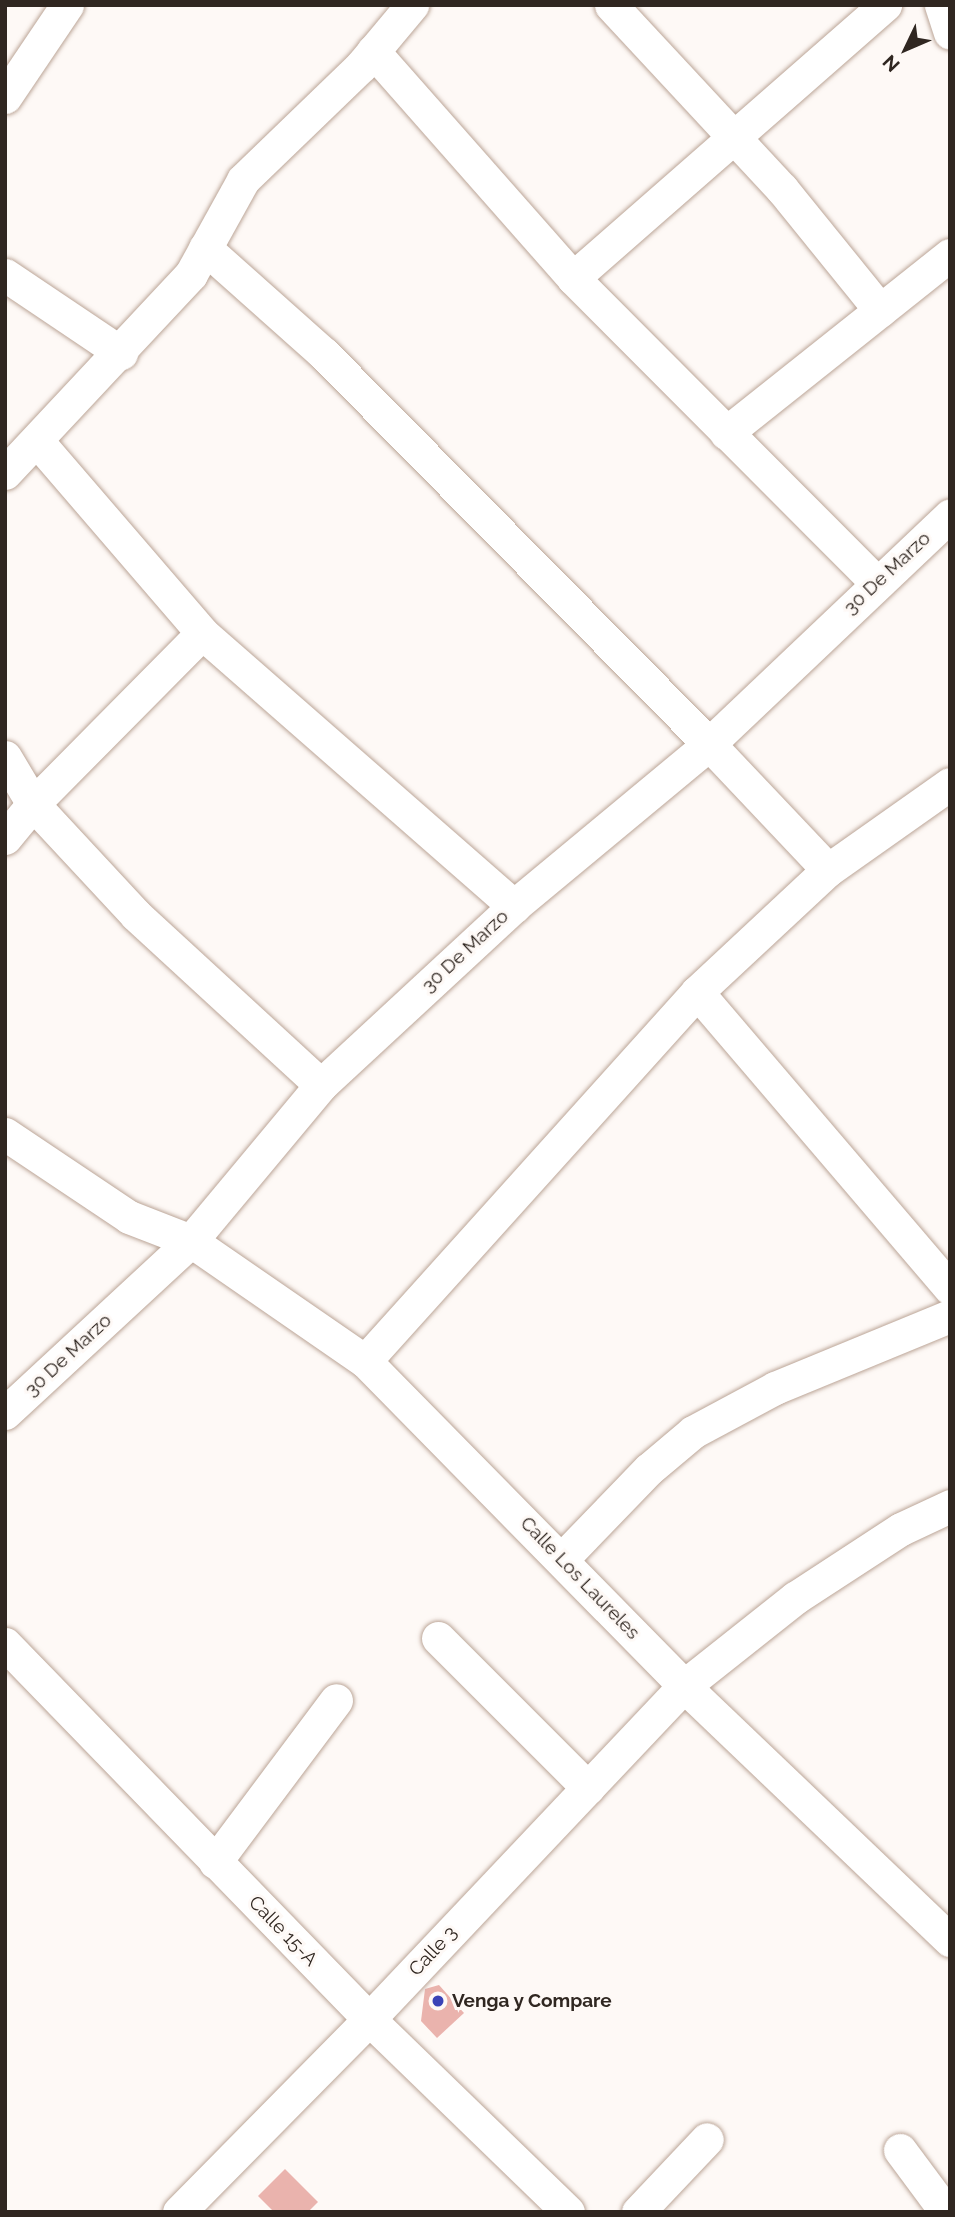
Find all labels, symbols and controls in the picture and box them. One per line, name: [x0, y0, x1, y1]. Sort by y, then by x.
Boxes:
north arrow: [871, 14, 941, 84]
text: N: [878, 51, 904, 76]
street label: 30 De Marzo: [839, 527, 935, 619]
street label: 30 De Marzo: [417, 905, 513, 997]
street label: 30 De Marzo: [20, 1309, 116, 1401]
street label: Calle Los Laureles: [516, 1512, 644, 1644]
street label: Calle 15-A: [244, 1891, 322, 1971]
street label: Calle 3: [404, 1921, 462, 1981]
place label: Venga y Compare: [452, 1990, 613, 2012]
marker: Venga y Compare: [430, 1993, 446, 2009]

